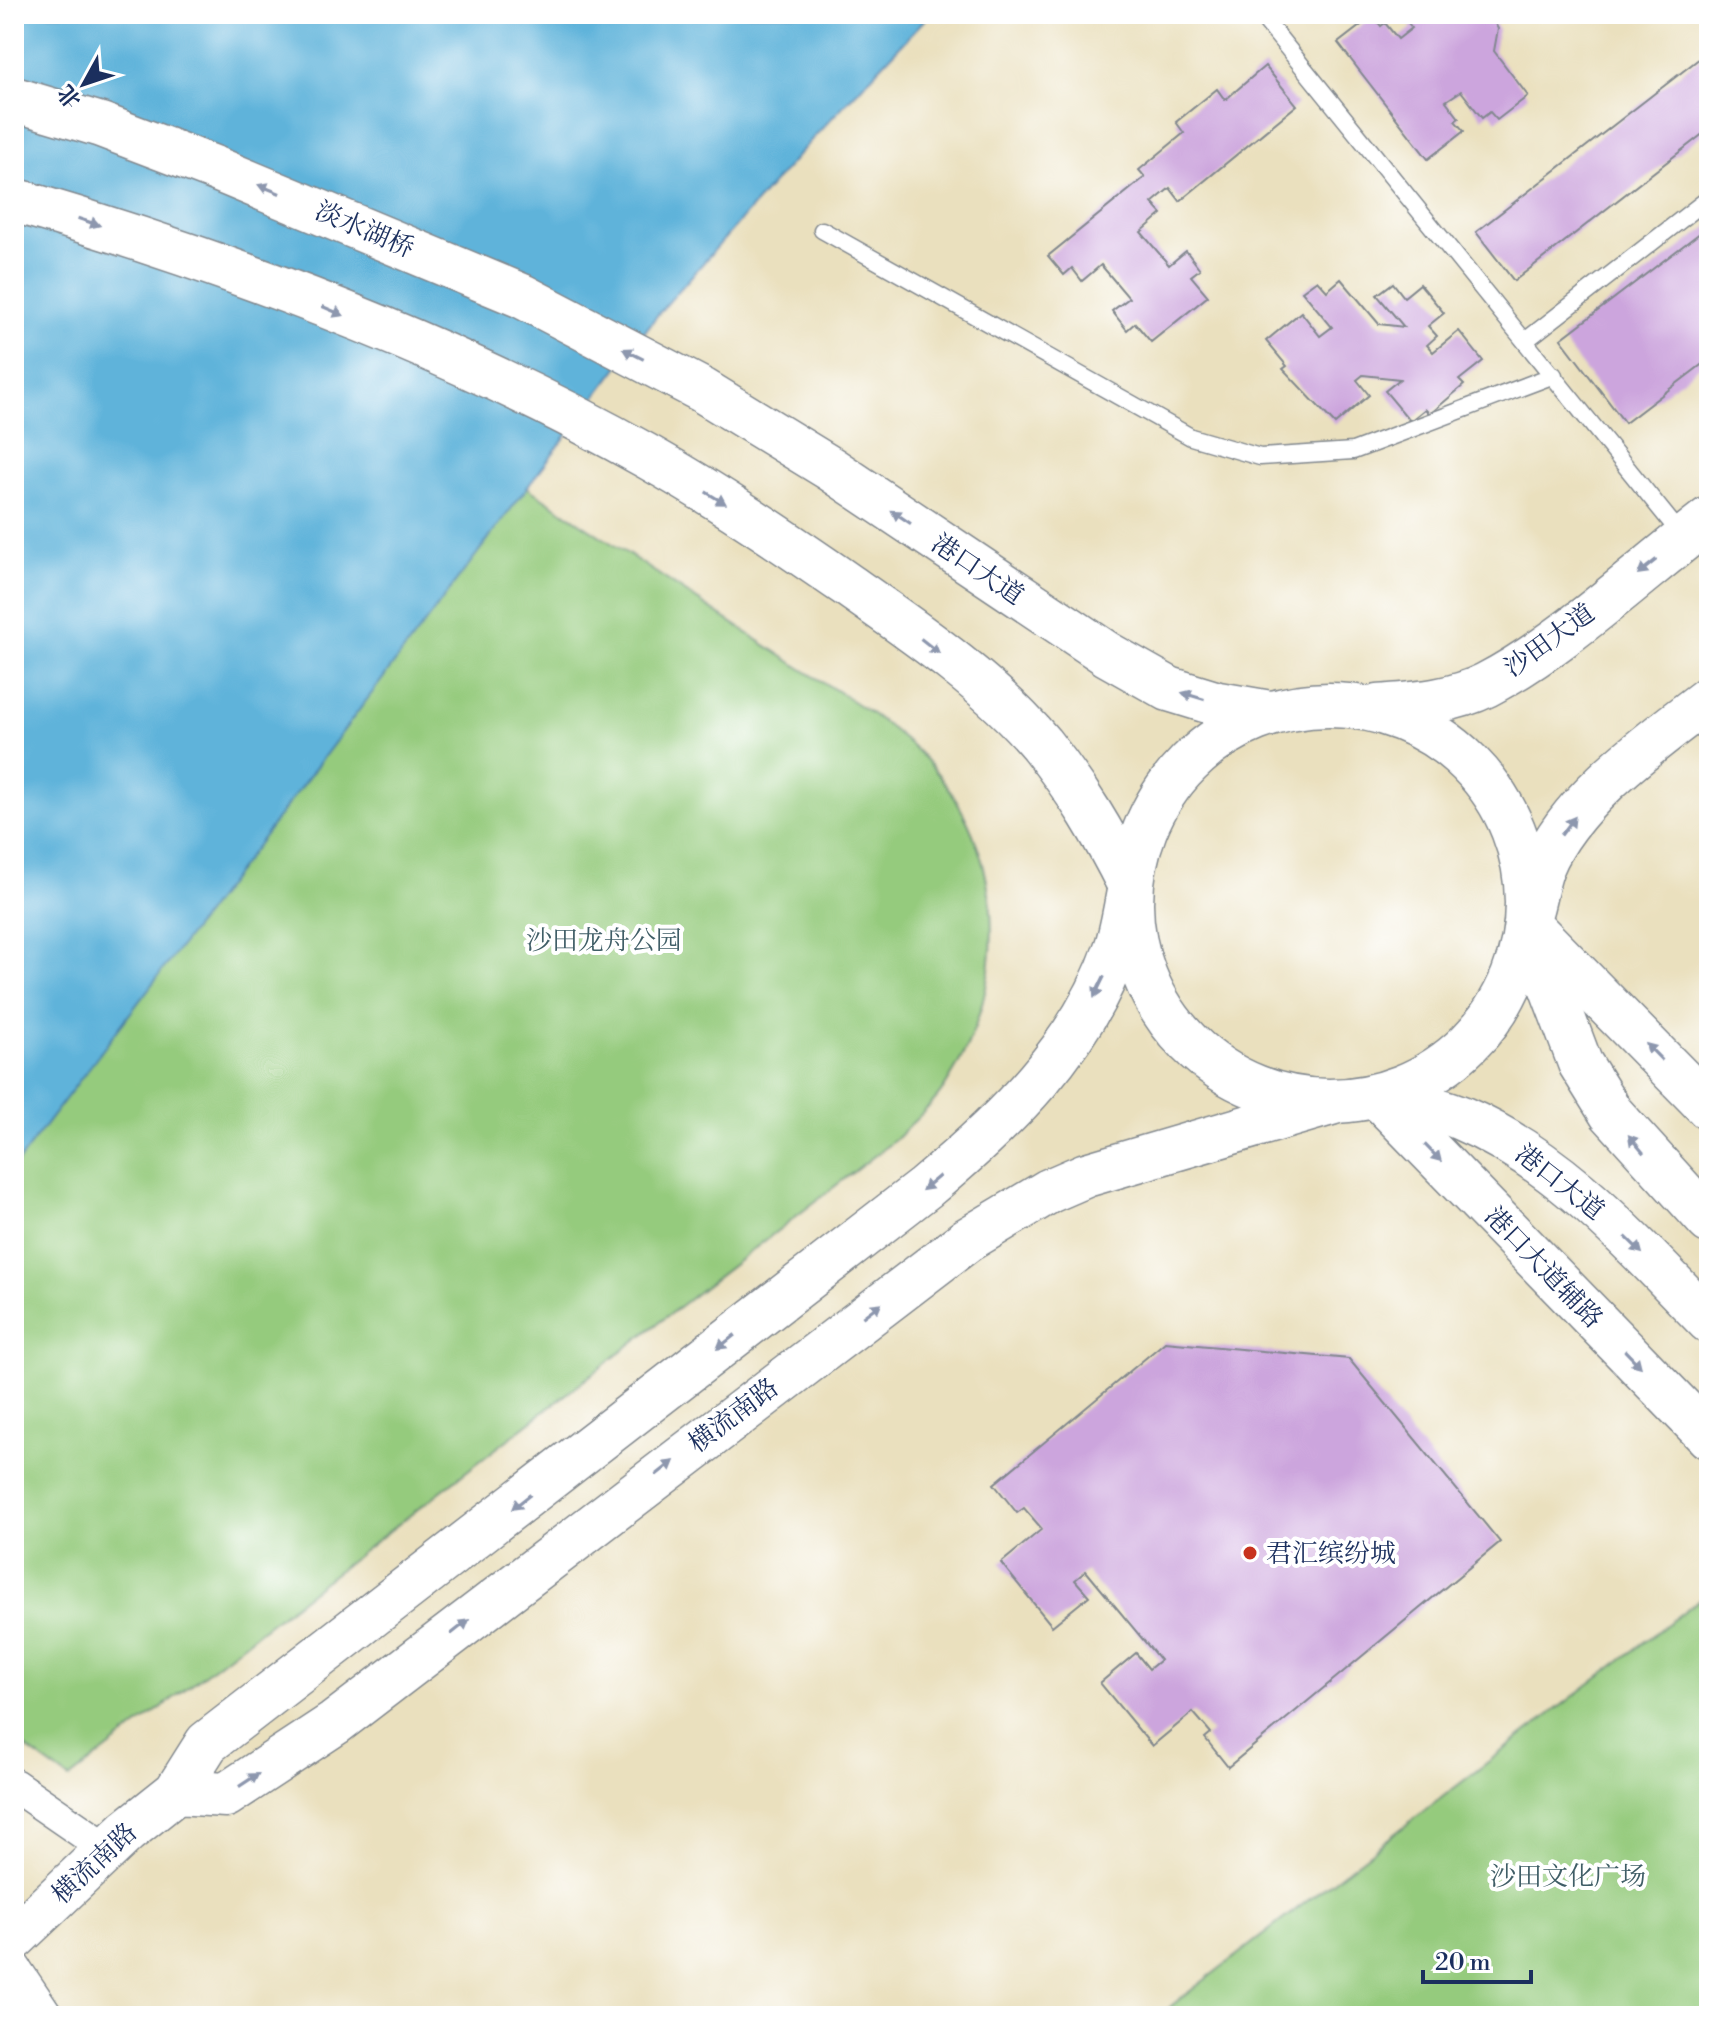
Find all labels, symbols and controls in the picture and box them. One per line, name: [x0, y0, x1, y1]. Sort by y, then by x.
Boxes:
north arrow: [44, 44, 124, 124]
text: 北: [52, 79, 87, 113]
one-way arrow: [257, 182, 281, 195]
street label: 淡水湖桥: [310, 195, 419, 265]
one-way arrow: [77, 217, 101, 229]
one-way arrow: [321, 304, 345, 317]
one-way arrow: [622, 347, 644, 361]
one-way arrow: [705, 491, 727, 505]
one-way arrow: [891, 510, 912, 525]
street label: 港口大道: [925, 527, 1030, 612]
one-way arrow: [1637, 558, 1657, 574]
street label: 沙田大道: [1498, 597, 1601, 684]
one-way arrow: [920, 637, 940, 653]
one-way arrow: [1181, 690, 1205, 702]
one-way arrow: [1560, 816, 1576, 837]
park label: 沙田龙舟公园: [526, 925, 682, 957]
one-way arrow: [1092, 976, 1106, 999]
one-way arrow: [1646, 1043, 1664, 1062]
one-way arrow: [1628, 1134, 1645, 1154]
street label: 港口大道: [1509, 1138, 1610, 1227]
one-way arrow: [1423, 1143, 1441, 1162]
one-way arrow: [921, 1174, 941, 1191]
street label: 港口大道辅路: [1478, 1200, 1609, 1335]
one-way arrow: [1624, 1235, 1643, 1254]
one-way arrow: [862, 1303, 883, 1319]
one-way arrow: [716, 1334, 736, 1350]
one-way arrow: [1624, 1349, 1642, 1368]
street label: 横流南路: [682, 1372, 785, 1460]
one-way arrow: [655, 1460, 675, 1476]
one-way arrow: [511, 1493, 531, 1509]
place label: 君汇缤纷城: [1266, 1538, 1396, 1570]
marker: 君汇缤纷城: [1241, 1544, 1259, 1562]
one-way arrow: [450, 1619, 470, 1635]
one-way arrow: [239, 1772, 260, 1787]
street label: 横流南路: [46, 1817, 144, 1911]
park label: 沙田文化广场: [1490, 1861, 1646, 1893]
scale bar: [1423, 1934, 1531, 1984]
text: 20 m: [1435, 1948, 1491, 1978]

